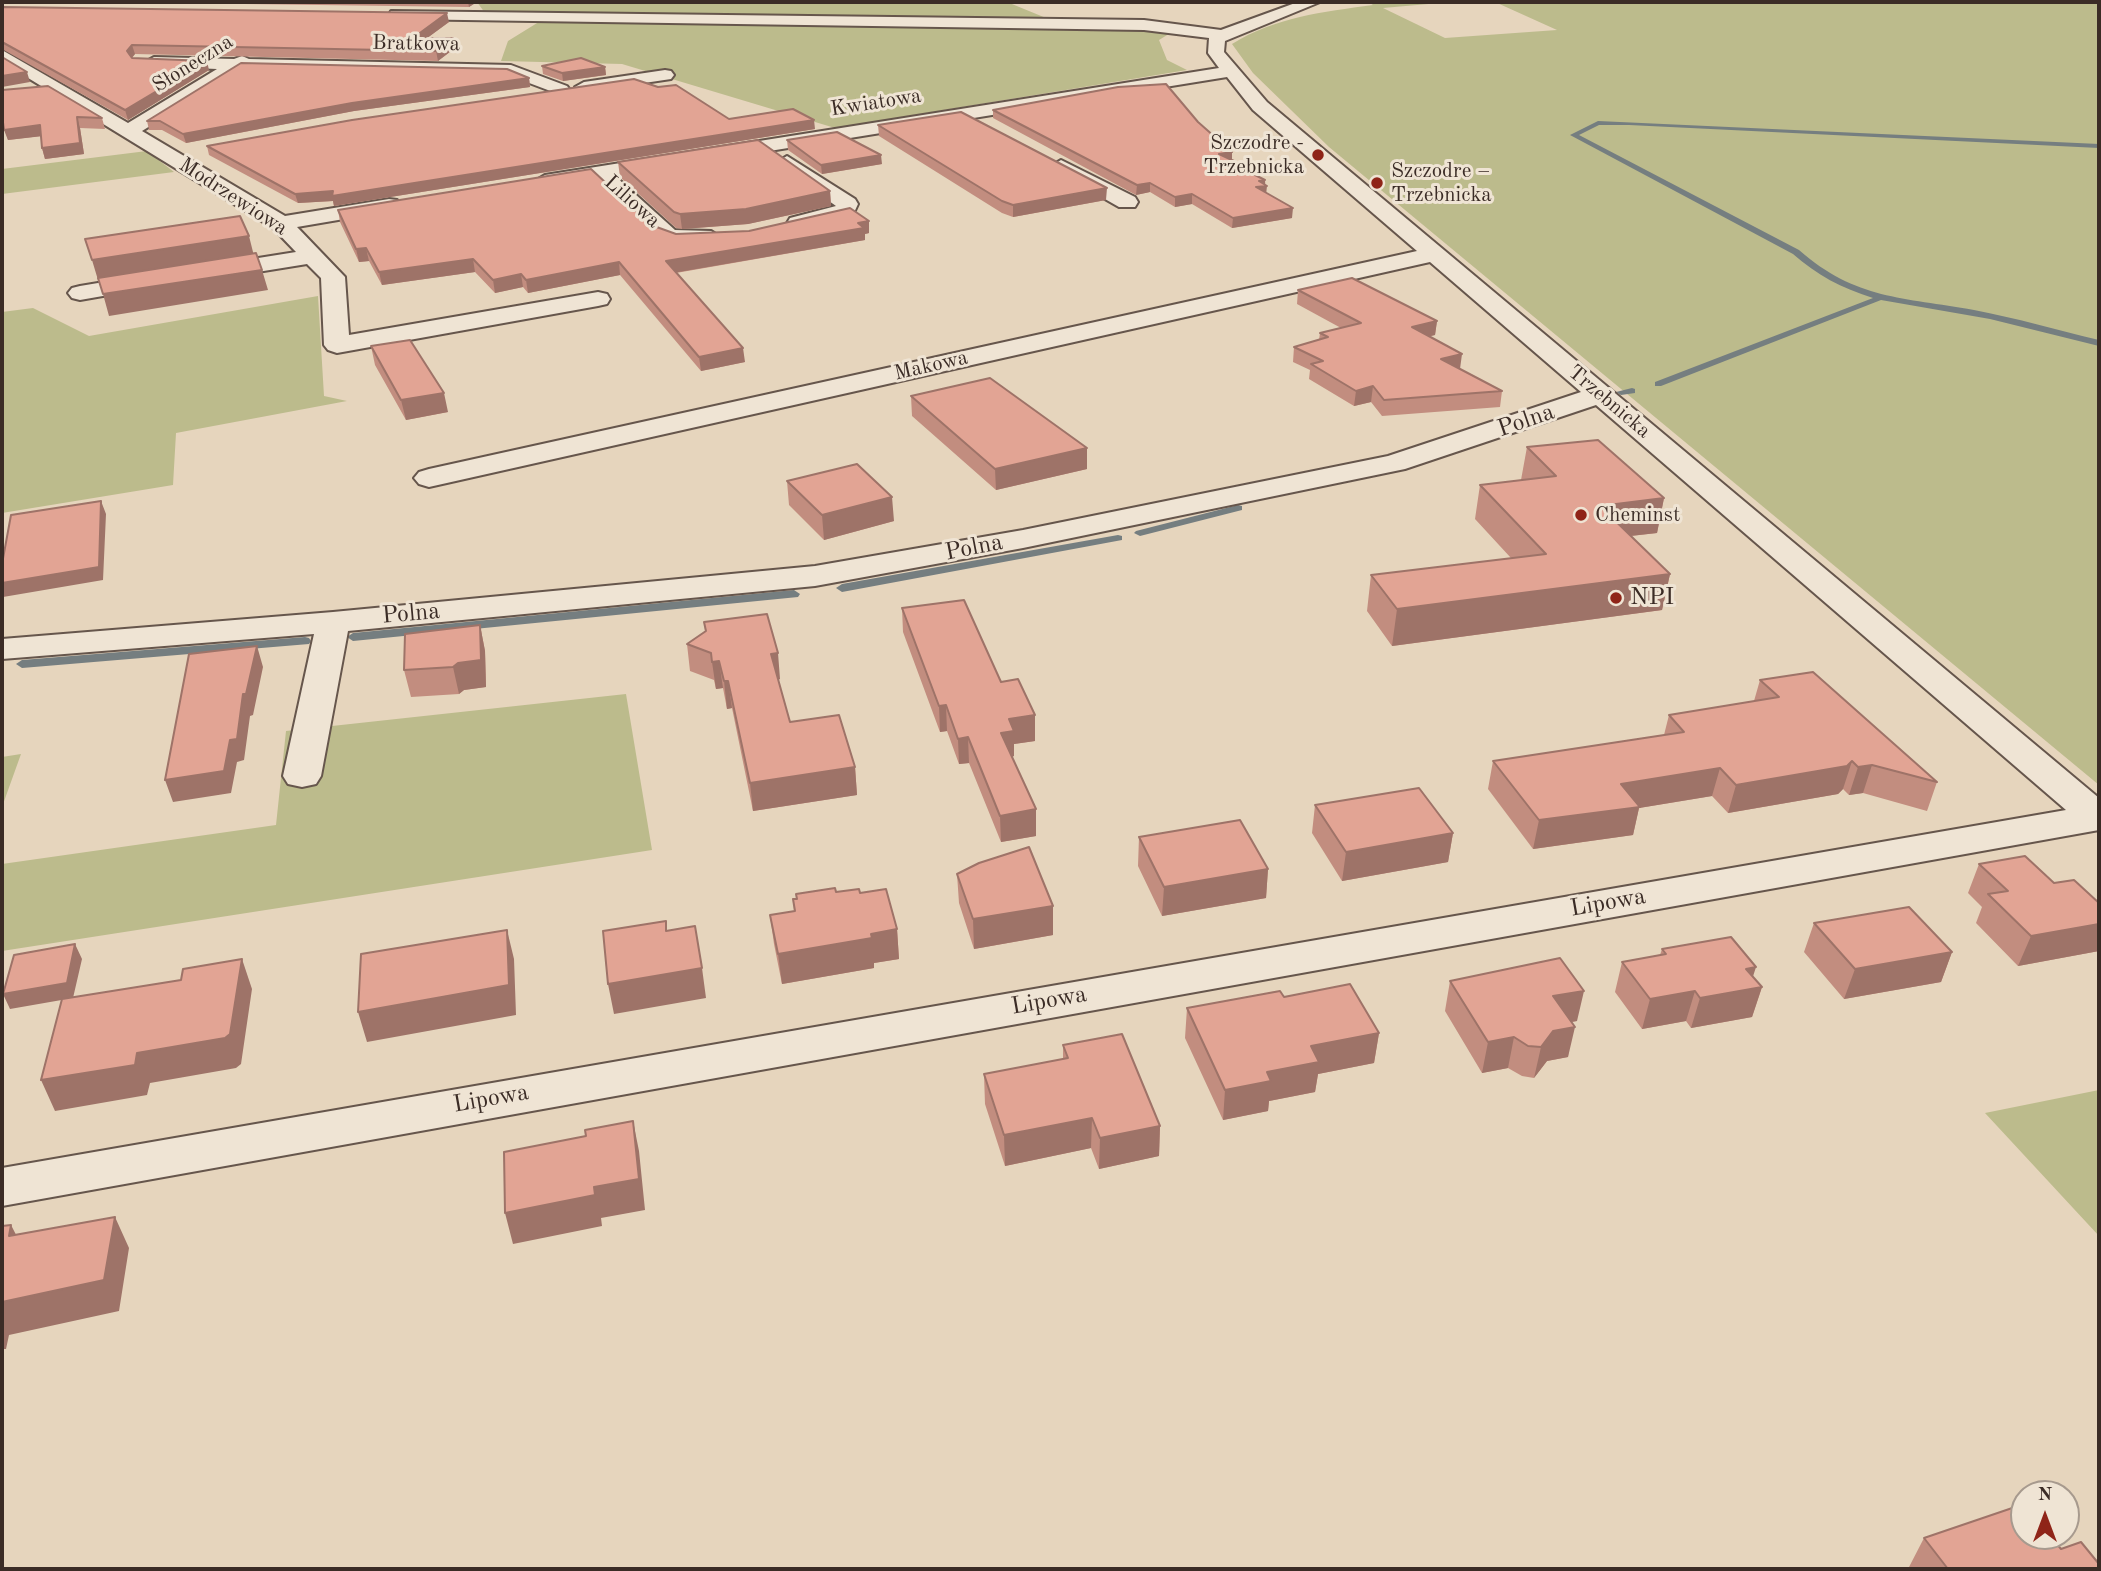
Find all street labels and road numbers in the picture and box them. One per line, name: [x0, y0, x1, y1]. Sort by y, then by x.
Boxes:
street label: Słoneczna: [148, 29, 238, 99]
street label: Bratkowa: [372, 31, 460, 57]
street label: Kwiatowa: [829, 83, 923, 123]
street label: Modrzewiowa: [174, 153, 292, 241]
street label: Liliowa: [599, 170, 665, 234]
street label: Makowa: [892, 345, 970, 387]
street label: Trzebnicka: [1562, 360, 1656, 444]
street label: Polna: [1494, 398, 1558, 444]
street label: Polna: [943, 528, 1005, 568]
street label: Polna: [381, 597, 441, 631]
street label: Lipowa: [1568, 882, 1648, 924]
street label: Lipowa: [1009, 980, 1089, 1022]
street label: Lipowa: [451, 1078, 531, 1120]

